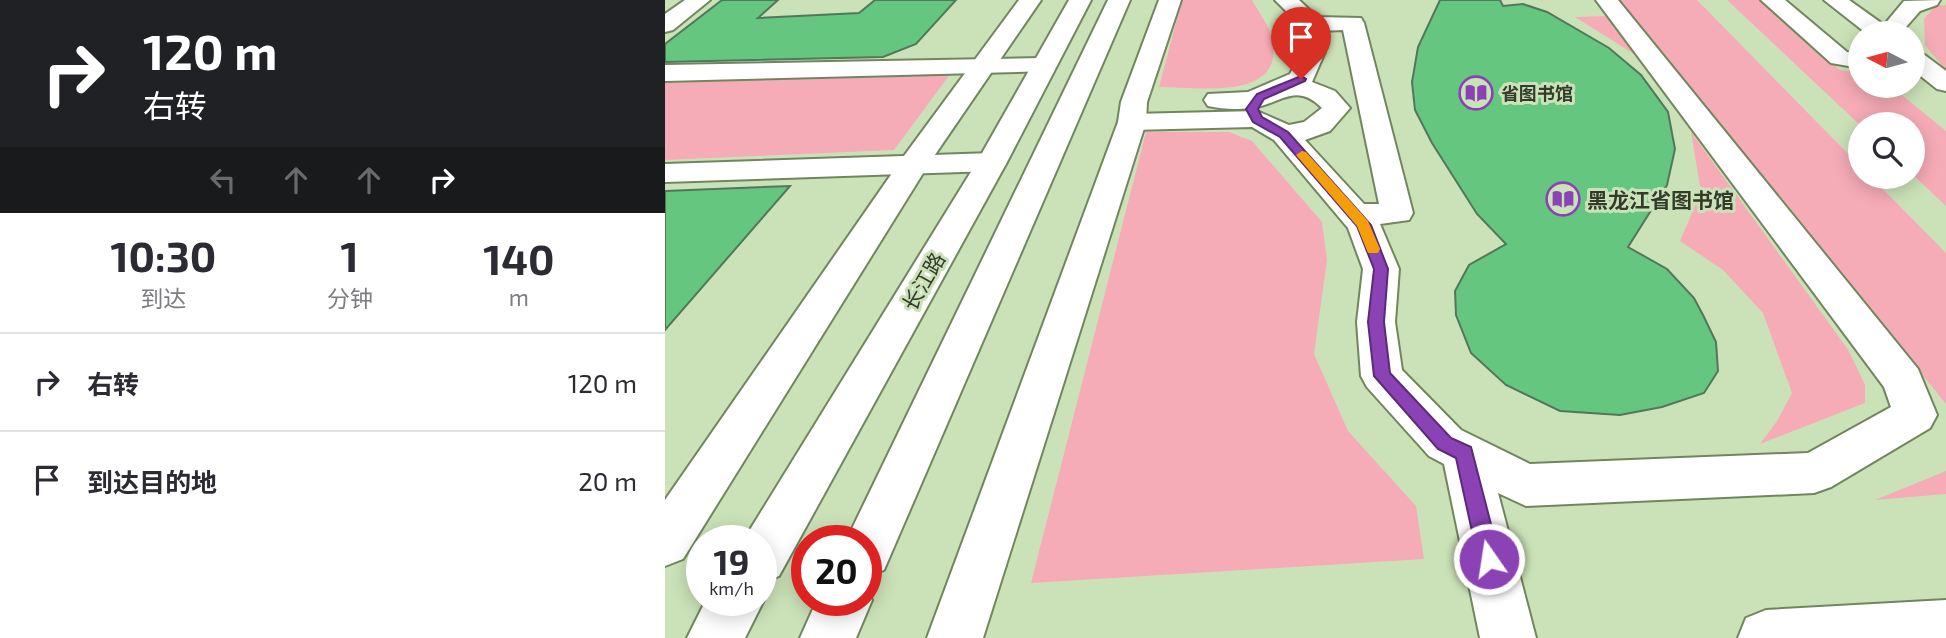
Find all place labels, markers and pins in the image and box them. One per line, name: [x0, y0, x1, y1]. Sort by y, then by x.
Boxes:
pin: [1271, 7, 1331, 79]
library icon: 省图书馆: [1457, 74, 1495, 112]
place label: 省图书馆: [1501, 82, 1573, 104]
library icon: 黑龙江省图书馆: [1544, 180, 1582, 218]
place label: 黑龙江省图书馆: [1587, 187, 1734, 212]

